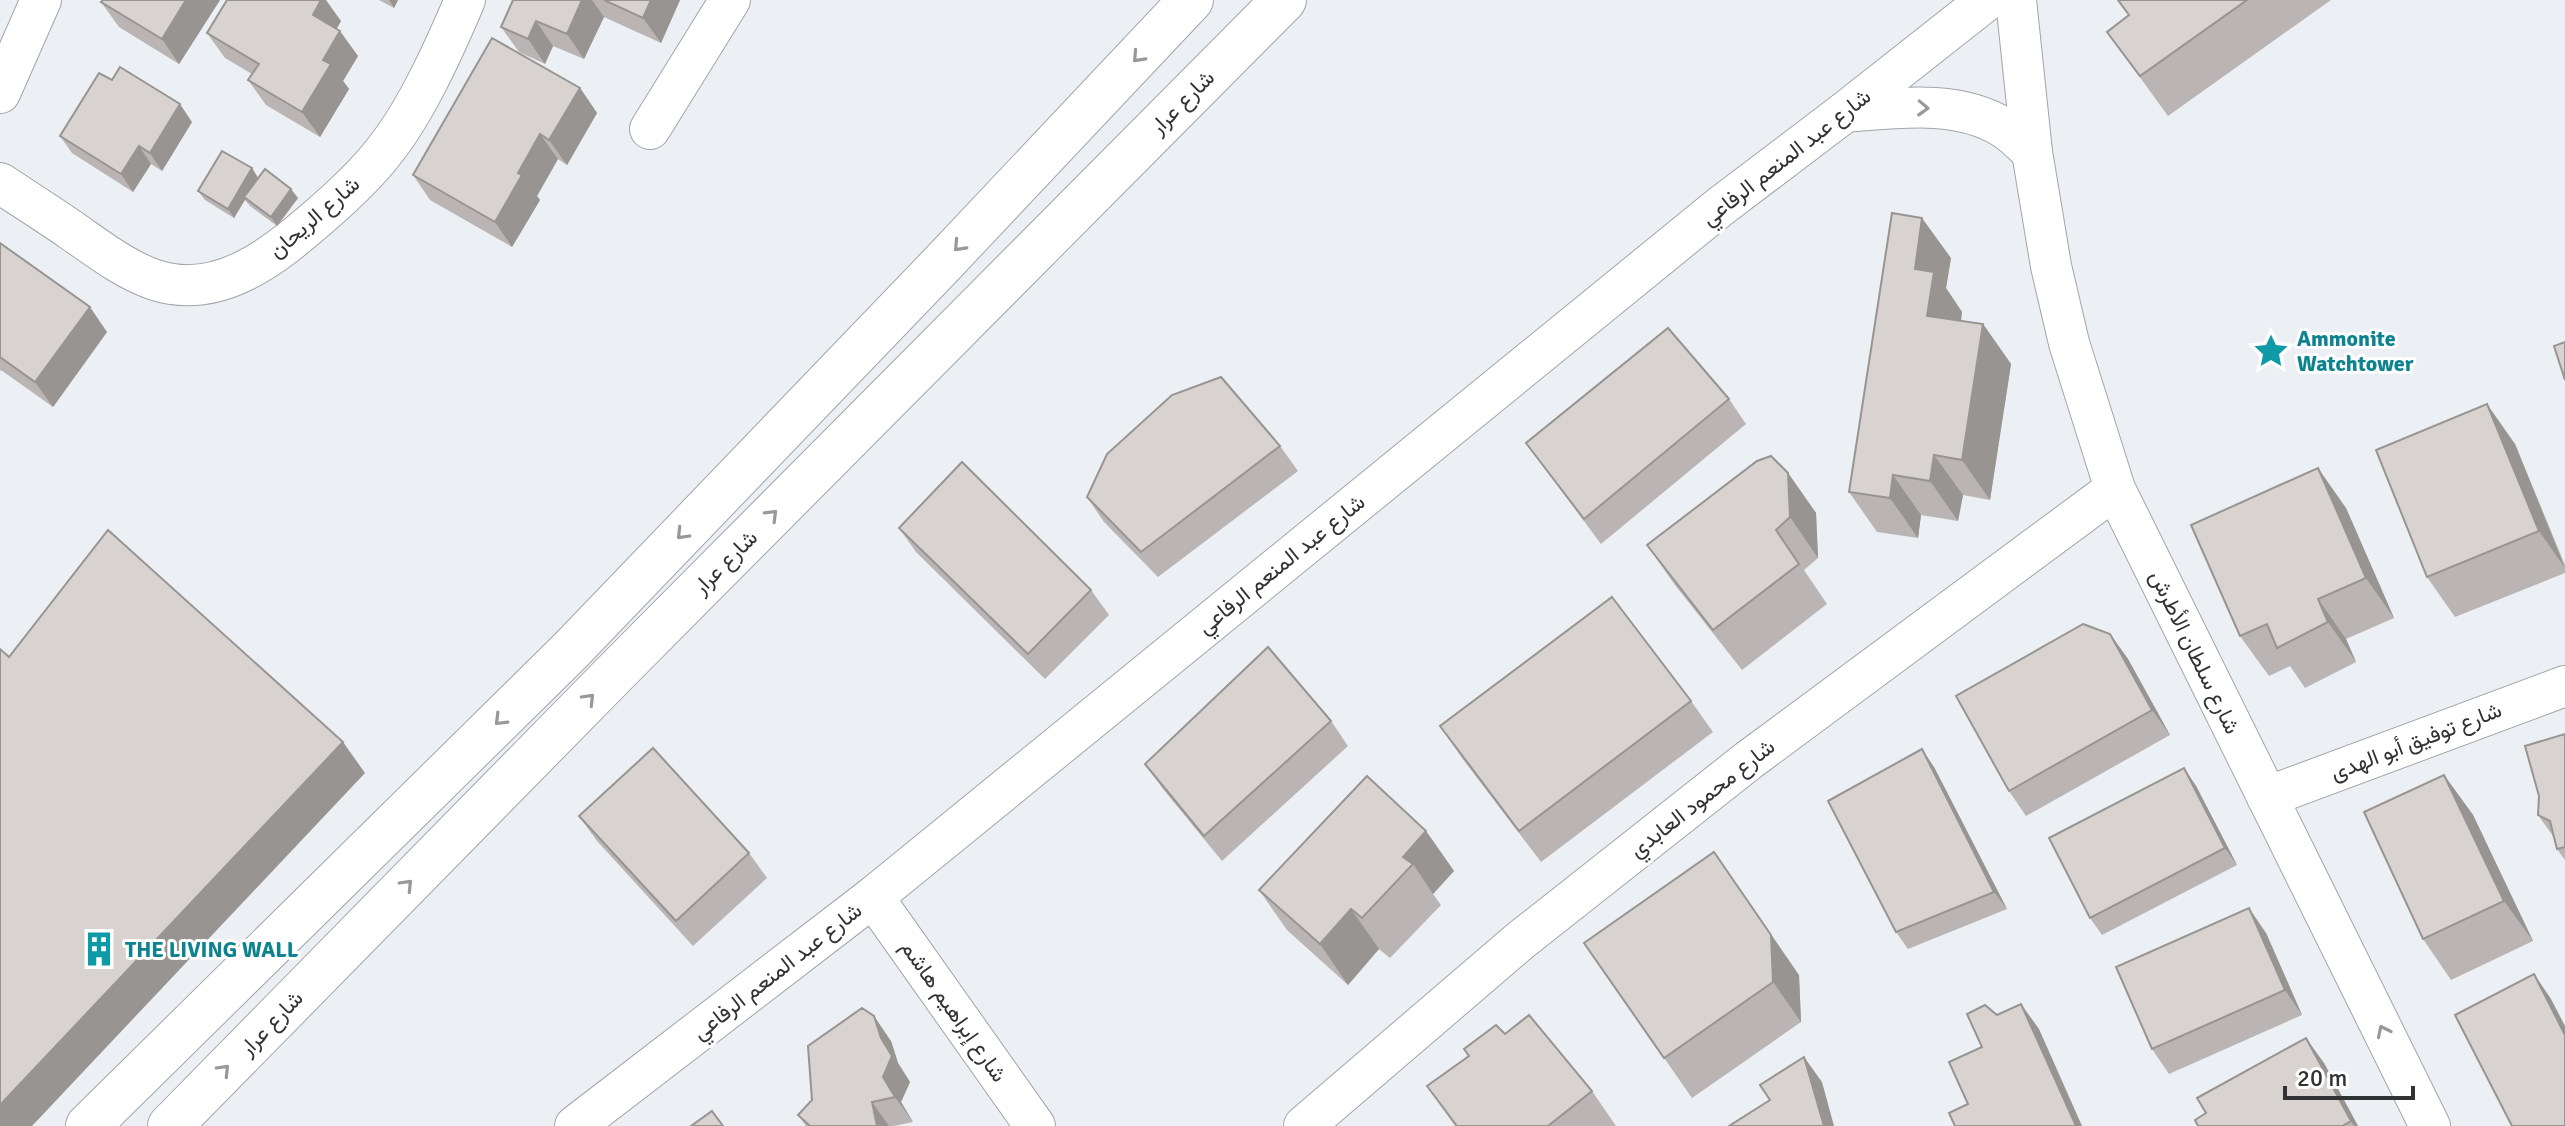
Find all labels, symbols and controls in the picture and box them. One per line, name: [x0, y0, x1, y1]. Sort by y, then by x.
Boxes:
one-way arrow: [1133, 47, 1147, 62]
street label: شارع عرار: [1143, 64, 1221, 141]
street label: شارع عبد المنعم الرفاعي: [1696, 82, 1879, 235]
one-way arrow: [1917, 100, 1930, 117]
street label: شارع الريحان: [263, 170, 366, 265]
one-way arrow: [954, 236, 968, 251]
place label: Ammonite Watchtower: [2297, 325, 2414, 377]
place icon: Ammonite Watchtower: [2252, 332, 2290, 370]
street label: شارع عبد المنعم الرفاعي: [1192, 488, 1373, 644]
one-way arrow: [763, 510, 777, 524]
street label: شارع عرار: [686, 524, 764, 601]
one-way arrow: [676, 525, 691, 539]
street label: شارع سلطان الأطرش: [2143, 566, 2246, 739]
one-way arrow: [580, 694, 594, 708]
street label: شارع توفيق أبو الهدى: [2327, 696, 2506, 787]
one-way arrow: [495, 710, 509, 725]
street label: شارع محمود العابدي: [1624, 733, 1783, 867]
one-way arrow: [397, 880, 412, 894]
street label: شارع عبد المنعم الرفاعي: [687, 896, 870, 1049]
building icon: THE LIVING WALL: [80, 930, 118, 968]
street label: شارع إبراهيم هاشم: [894, 935, 1013, 1088]
place label: THE LIVING WALL: [125, 936, 299, 963]
street label: شارع عرار: [233, 985, 309, 1063]
one-way arrow: [2378, 1025, 2393, 1040]
scale bar: [2285, 1050, 2413, 1100]
text: 20 m: [2297, 1063, 2347, 1093]
one-way arrow: [215, 1065, 230, 1079]

